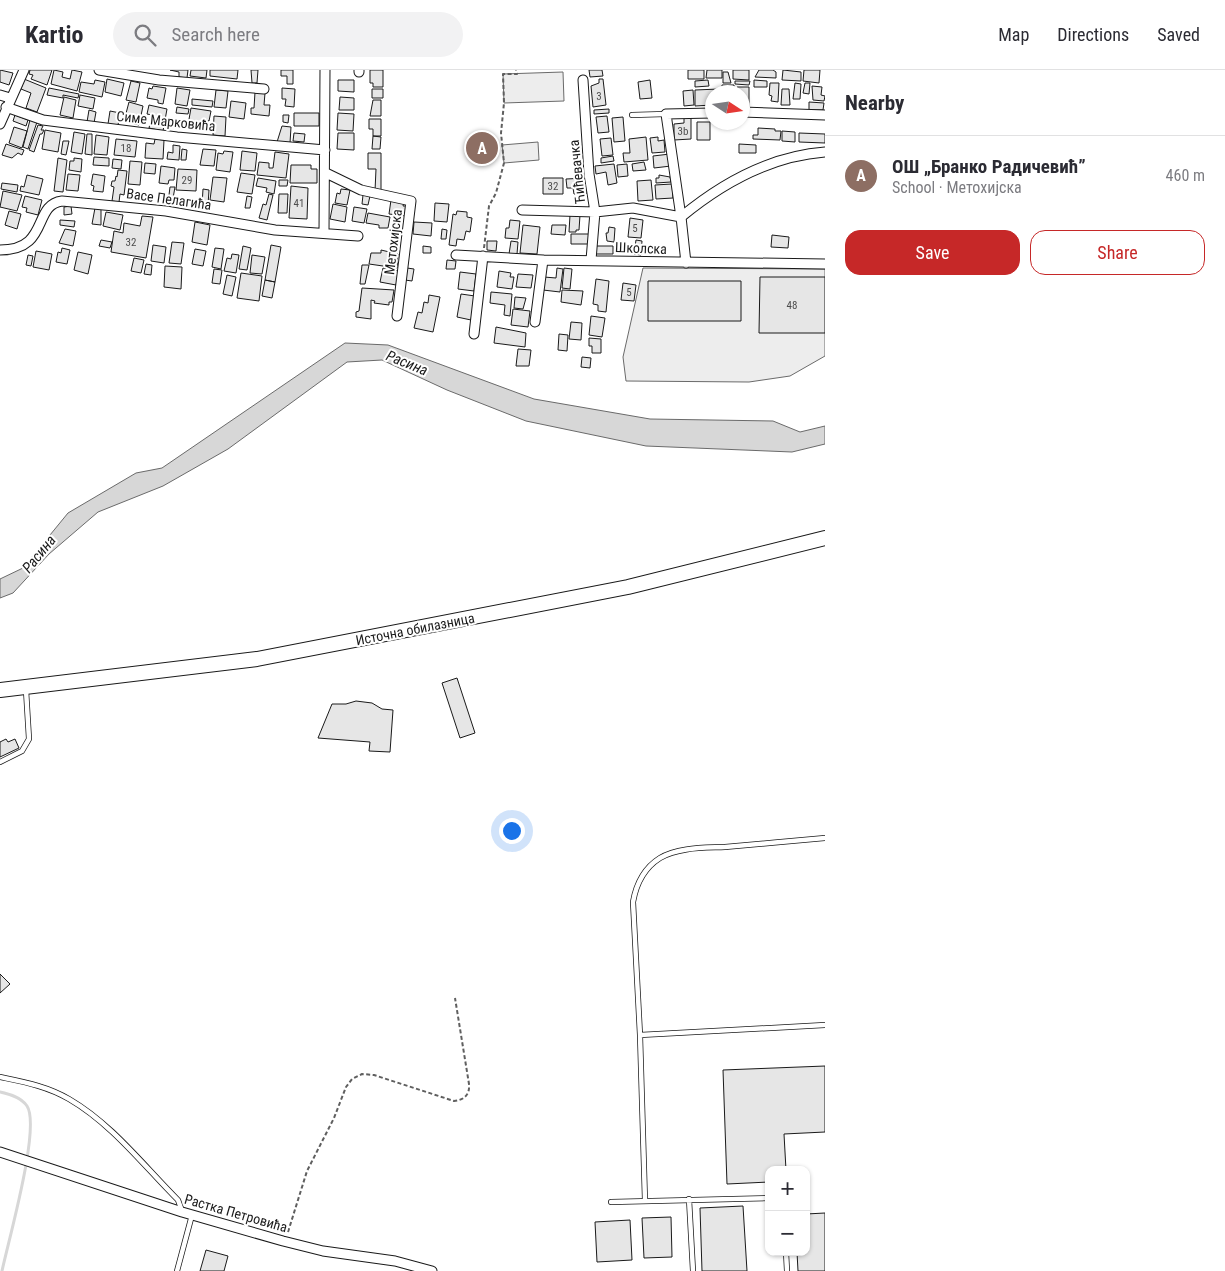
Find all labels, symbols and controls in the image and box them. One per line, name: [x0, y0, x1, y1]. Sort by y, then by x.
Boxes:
search box: [113, 12, 463, 57]
text: Kartio: [25, 21, 83, 49]
icon: search: [131, 21, 159, 49]
text: Search here: [171, 23, 260, 46]
text: Map: [998, 24, 1029, 45]
text: Directions: [1057, 24, 1129, 45]
text: Saved: [1157, 24, 1200, 45]
north arrow: [705, 85, 750, 130]
house number: 3: [596, 90, 602, 103]
text: Nearby: [845, 91, 904, 115]
street label: Симе Марковића: [116, 108, 216, 134]
house number: 3b: [678, 125, 688, 138]
pin: A: [466, 129, 498, 167]
street label: Ћићевачка: [566, 139, 588, 205]
house number: 18: [121, 142, 131, 155]
text: ОШ „Бранко Радичевић”: [892, 155, 1086, 178]
text: A: [856, 166, 866, 185]
text: 460 m: [1166, 166, 1205, 185]
house number: 29: [182, 174, 192, 187]
text: School · Метохијска: [892, 178, 1022, 197]
house number: 32: [548, 180, 558, 193]
street label: Васе Пелагића: [125, 185, 213, 213]
house number: 41: [294, 197, 304, 210]
street label: Метохијска: [381, 208, 405, 276]
house number: 5: [632, 222, 638, 235]
button: Save: [845, 230, 1020, 275]
button: Share: [1030, 230, 1205, 275]
house number: 32: [126, 236, 136, 249]
street label: Школска: [615, 239, 667, 257]
house number: 5: [626, 286, 632, 299]
house number: 48: [787, 299, 797, 312]
water label: Расина: [383, 347, 431, 379]
water label: Расина: [18, 531, 60, 577]
street label: Источна обилазница: [354, 610, 476, 648]
your location: [499, 818, 525, 844]
map controls: [765, 1166, 810, 1256]
button: +: [765, 1166, 810, 1211]
street label: Растка Петровића: [183, 1191, 289, 1235]
button: −: [765, 1211, 810, 1256]

